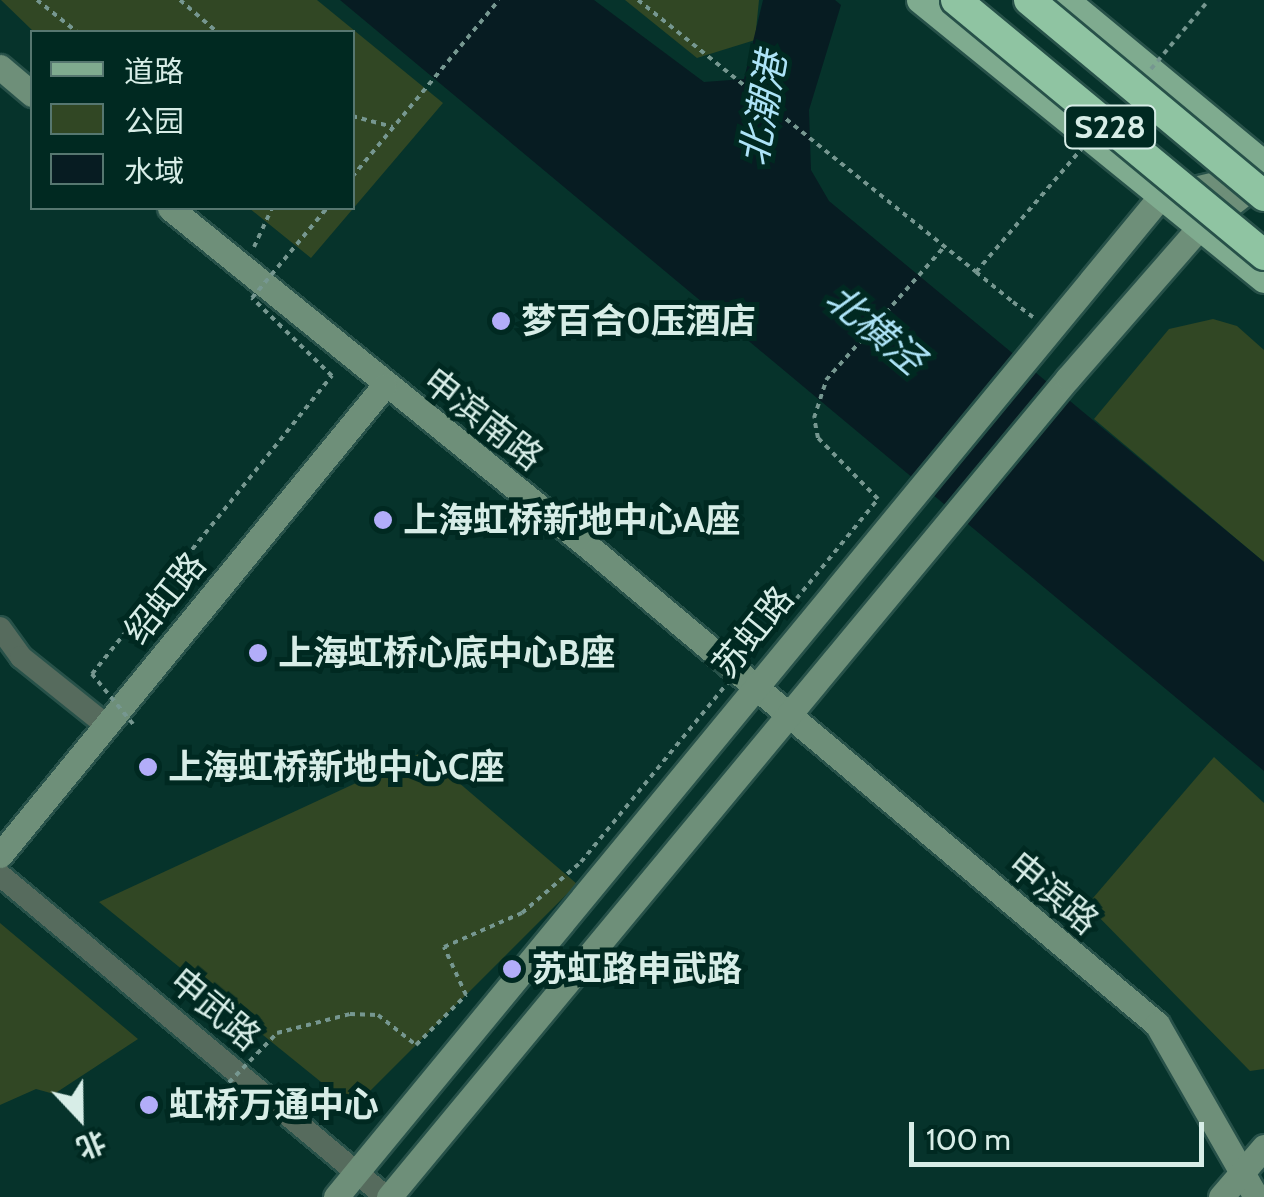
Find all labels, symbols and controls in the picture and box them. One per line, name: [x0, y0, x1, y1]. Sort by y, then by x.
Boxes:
legend: [30, 30, 355, 210]
water label: 北潮港: [731, 49, 795, 169]
text: 道路: [124, 53, 184, 90]
road number: S228: [1062, 100, 1158, 154]
text: 公园: [124, 103, 184, 140]
text: 水域: [124, 153, 184, 190]
water label: 北横泾: [817, 275, 933, 383]
place label: 梦百合0压酒店: [521, 300, 756, 342]
marker: 梦百合0压酒店: [490, 310, 512, 332]
street label: 申滨南路: [415, 359, 551, 479]
place label: 上海虹桥新地中心A座: [403, 499, 740, 541]
marker: 上海虹桥新地中心A座: [372, 509, 394, 531]
street label: 绍虹路: [116, 544, 214, 652]
street label: 苏虹路: [704, 578, 802, 686]
place label: 上海虹桥心底中心B座: [278, 632, 615, 674]
marker: 上海虹桥心底中心B座: [247, 642, 269, 664]
place label: 上海虹桥新地中心C座: [168, 746, 504, 788]
marker: 上海虹桥新地中心C座: [137, 756, 159, 778]
street label: 申滨路: [999, 843, 1107, 943]
place label: 苏虹路申武路: [532, 948, 742, 990]
marker: 苏虹路申武路: [501, 958, 523, 980]
street label: 申武路: [161, 959, 269, 1059]
north arrow: [30, 1067, 130, 1167]
place label: 虹桥万通中心: [169, 1084, 379, 1126]
marker: 虹桥万通中心: [138, 1094, 160, 1116]
scale bar: [914, 1102, 1209, 1164]
text: 100 m: [926, 1121, 1011, 1158]
text: 北: [72, 1124, 111, 1166]

